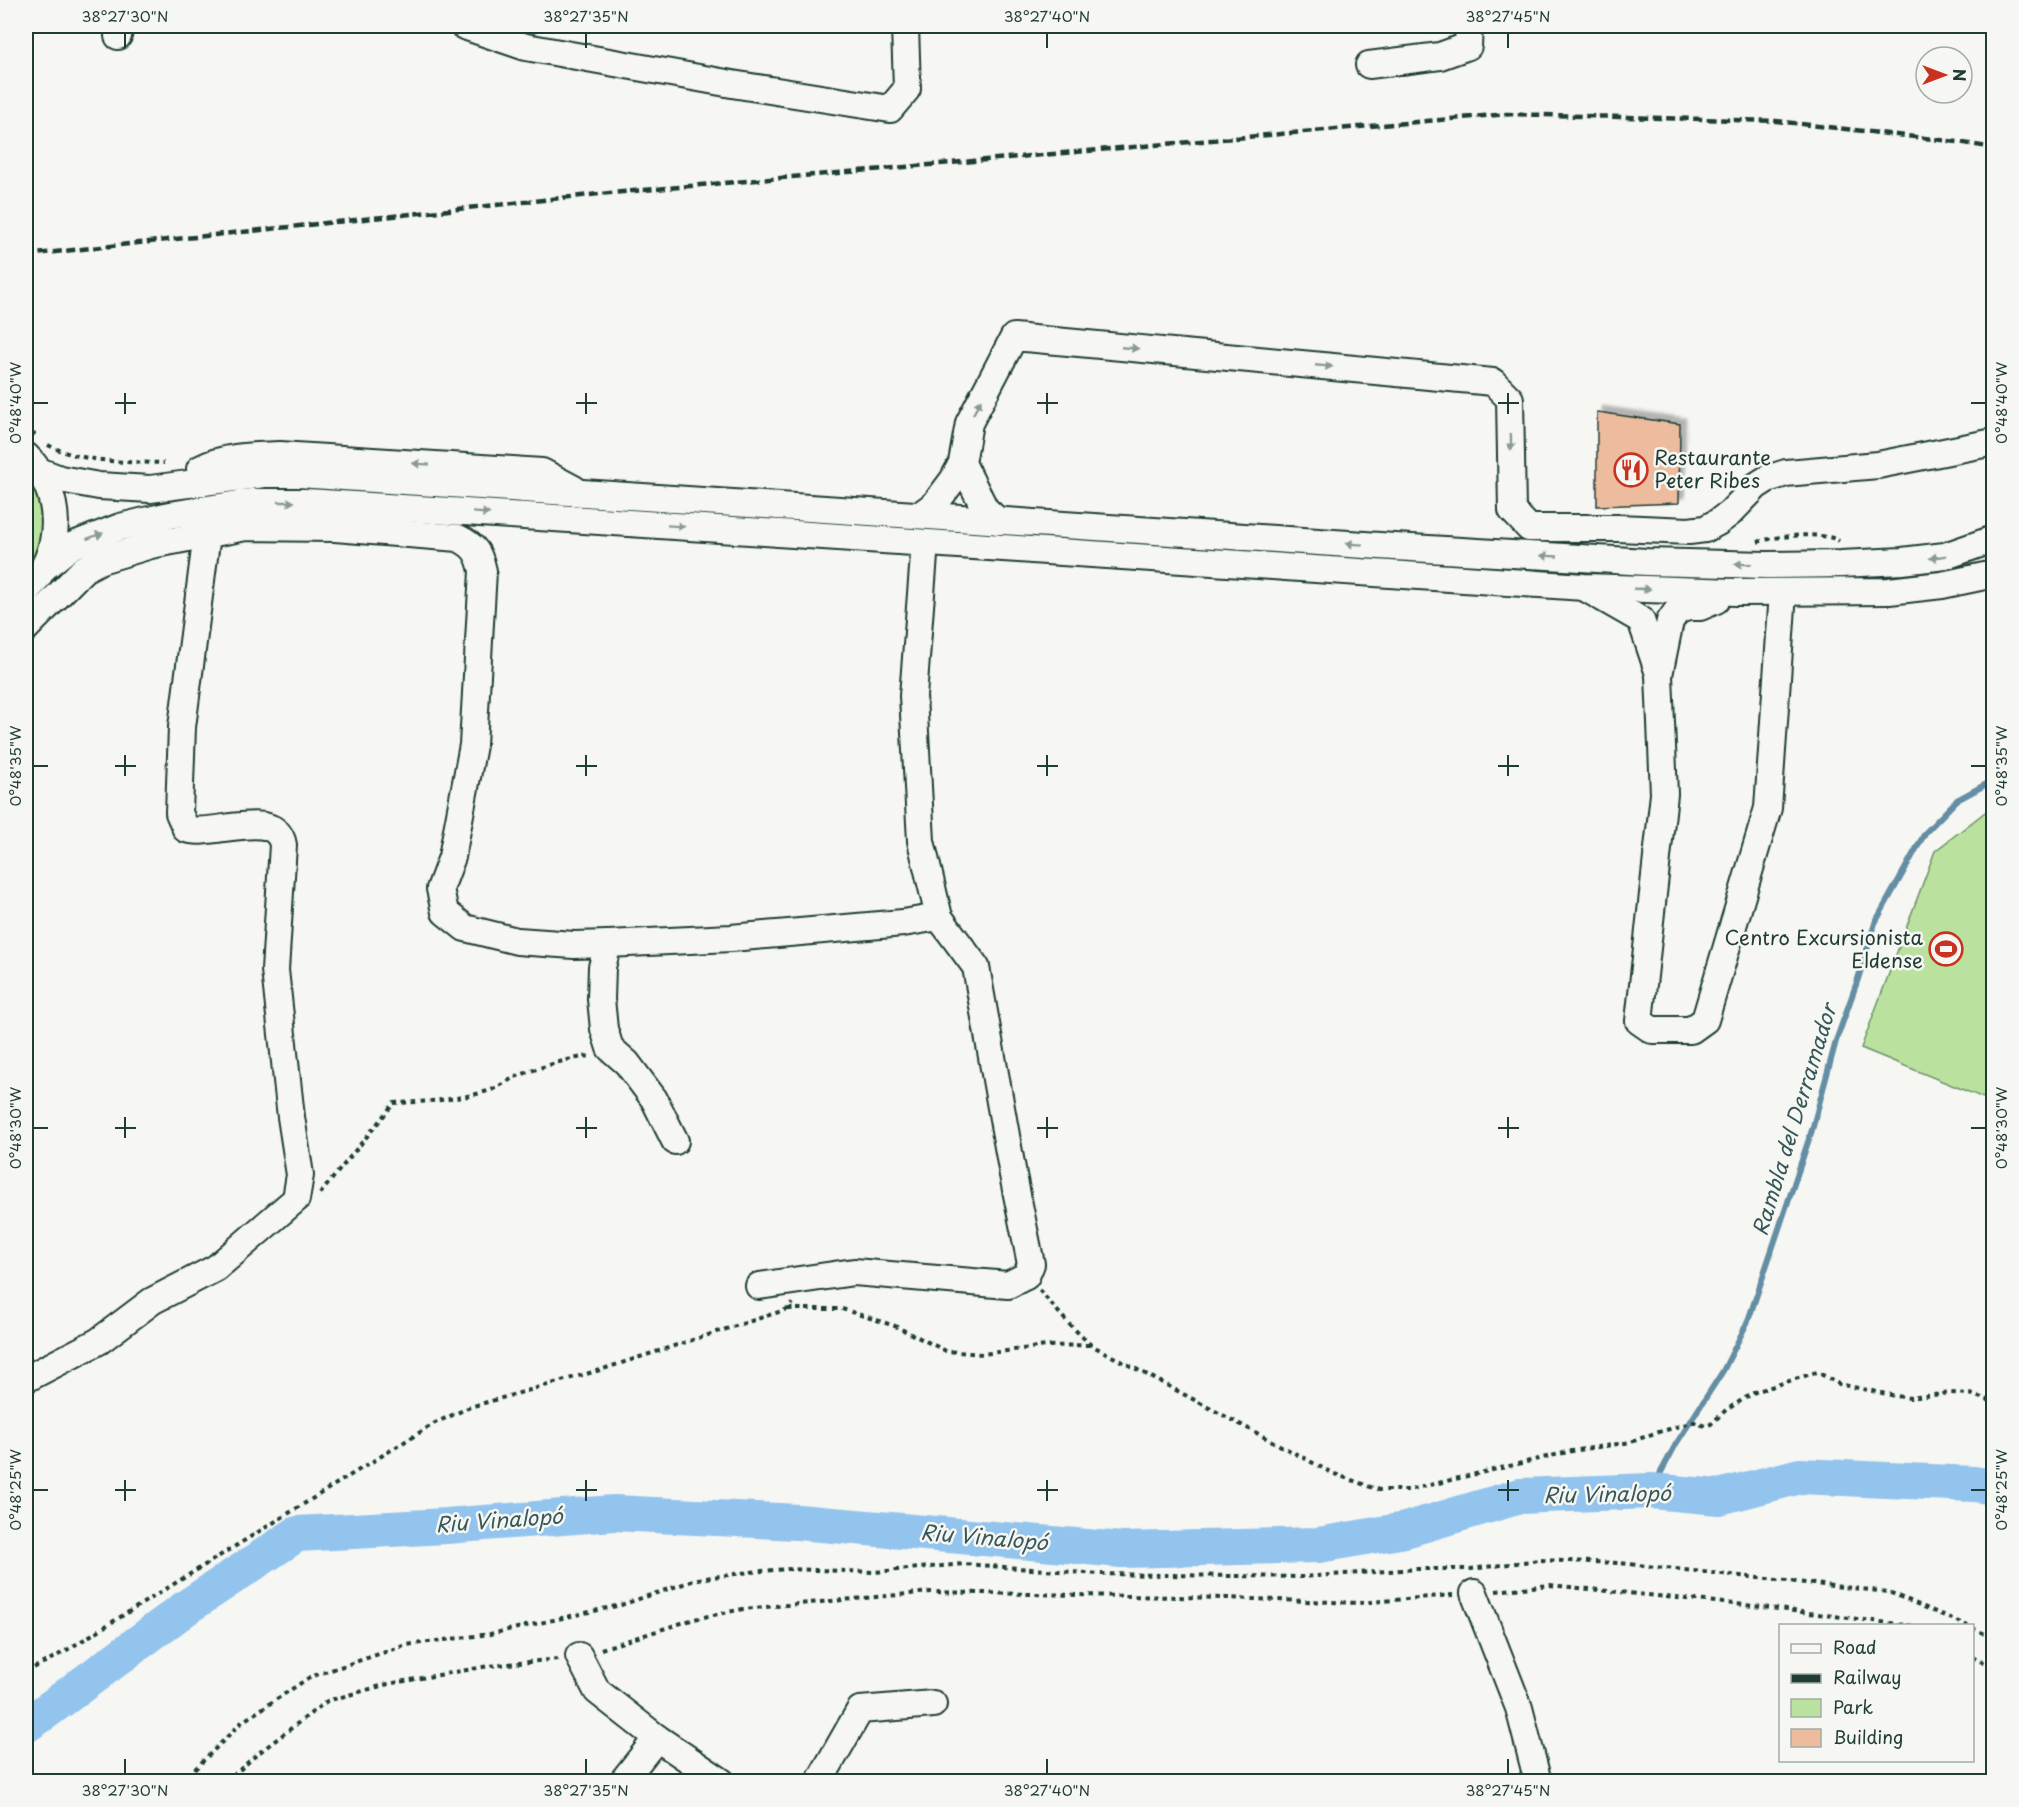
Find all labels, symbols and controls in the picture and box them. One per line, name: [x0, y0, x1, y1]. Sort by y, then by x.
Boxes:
text: 38°27'30"N: [82, 4, 168, 27]
text: 38°27'35"N: [543, 4, 629, 27]
text: 38°27'40"N: [1004, 4, 1090, 27]
text: 38°27'45"N: [1465, 4, 1551, 27]
north arrow: [1914, 45, 1974, 105]
text: N: [1948, 69, 1972, 81]
one-way arrow: [1120, 343, 1139, 353]
text: 0°48'40"W: [3, 361, 26, 444]
one-way arrow: [1314, 361, 1333, 371]
text: 0°48'40"W: [1989, 361, 2012, 444]
one-way arrow: [972, 398, 982, 415]
one-way arrow: [1506, 432, 1516, 451]
place label: Restaurante Peter Ribes: [1654, 442, 1771, 495]
restaurant icon: Restaurante Peter Ribes: [1613, 452, 1649, 488]
one-way arrow: [412, 459, 431, 468]
one-way arrow: [277, 497, 296, 507]
one-way arrow: [472, 508, 491, 517]
one-way arrow: [666, 521, 685, 530]
one-way arrow: [87, 530, 105, 540]
one-way arrow: [1345, 539, 1364, 549]
one-way arrow: [1539, 551, 1558, 560]
one-way arrow: [1928, 552, 1947, 561]
one-way arrow: [1734, 559, 1753, 569]
one-way arrow: [1632, 584, 1651, 594]
text: 0°48'35"W: [3, 725, 26, 806]
text: 0°48'35"W: [1989, 725, 2012, 806]
place label: Centro Excursionista Eldense: [1724, 922, 1924, 975]
sports icon: Centro Excursionista Eldense: [1928, 931, 1964, 967]
water label: Rambla del Derramador: [1743, 997, 1844, 1239]
text: 0°48'30"W: [3, 1086, 26, 1169]
text: 0°48'30"W: [1989, 1086, 2012, 1169]
text: 0°48'25"W: [3, 1449, 26, 1531]
text: 0°48'25"W: [1989, 1449, 2012, 1531]
water label: Riu Vinalopó: [1543, 1476, 1673, 1510]
water label: Riu Vinalopó: [434, 1498, 566, 1539]
water label: Riu Vinalopó: [919, 1515, 1051, 1558]
legend: [1779, 1624, 1974, 1762]
text: Road: [1833, 1633, 1877, 1660]
text: Railway: [1833, 1663, 1901, 1690]
text: Park: [1833, 1693, 1873, 1720]
text: Building: [1833, 1723, 1903, 1750]
text: 38°27'30"N: [82, 1778, 168, 1801]
text: 38°27'35"N: [543, 1778, 629, 1801]
text: 38°27'40"N: [1004, 1778, 1090, 1801]
text: 38°27'45"N: [1465, 1778, 1551, 1801]

